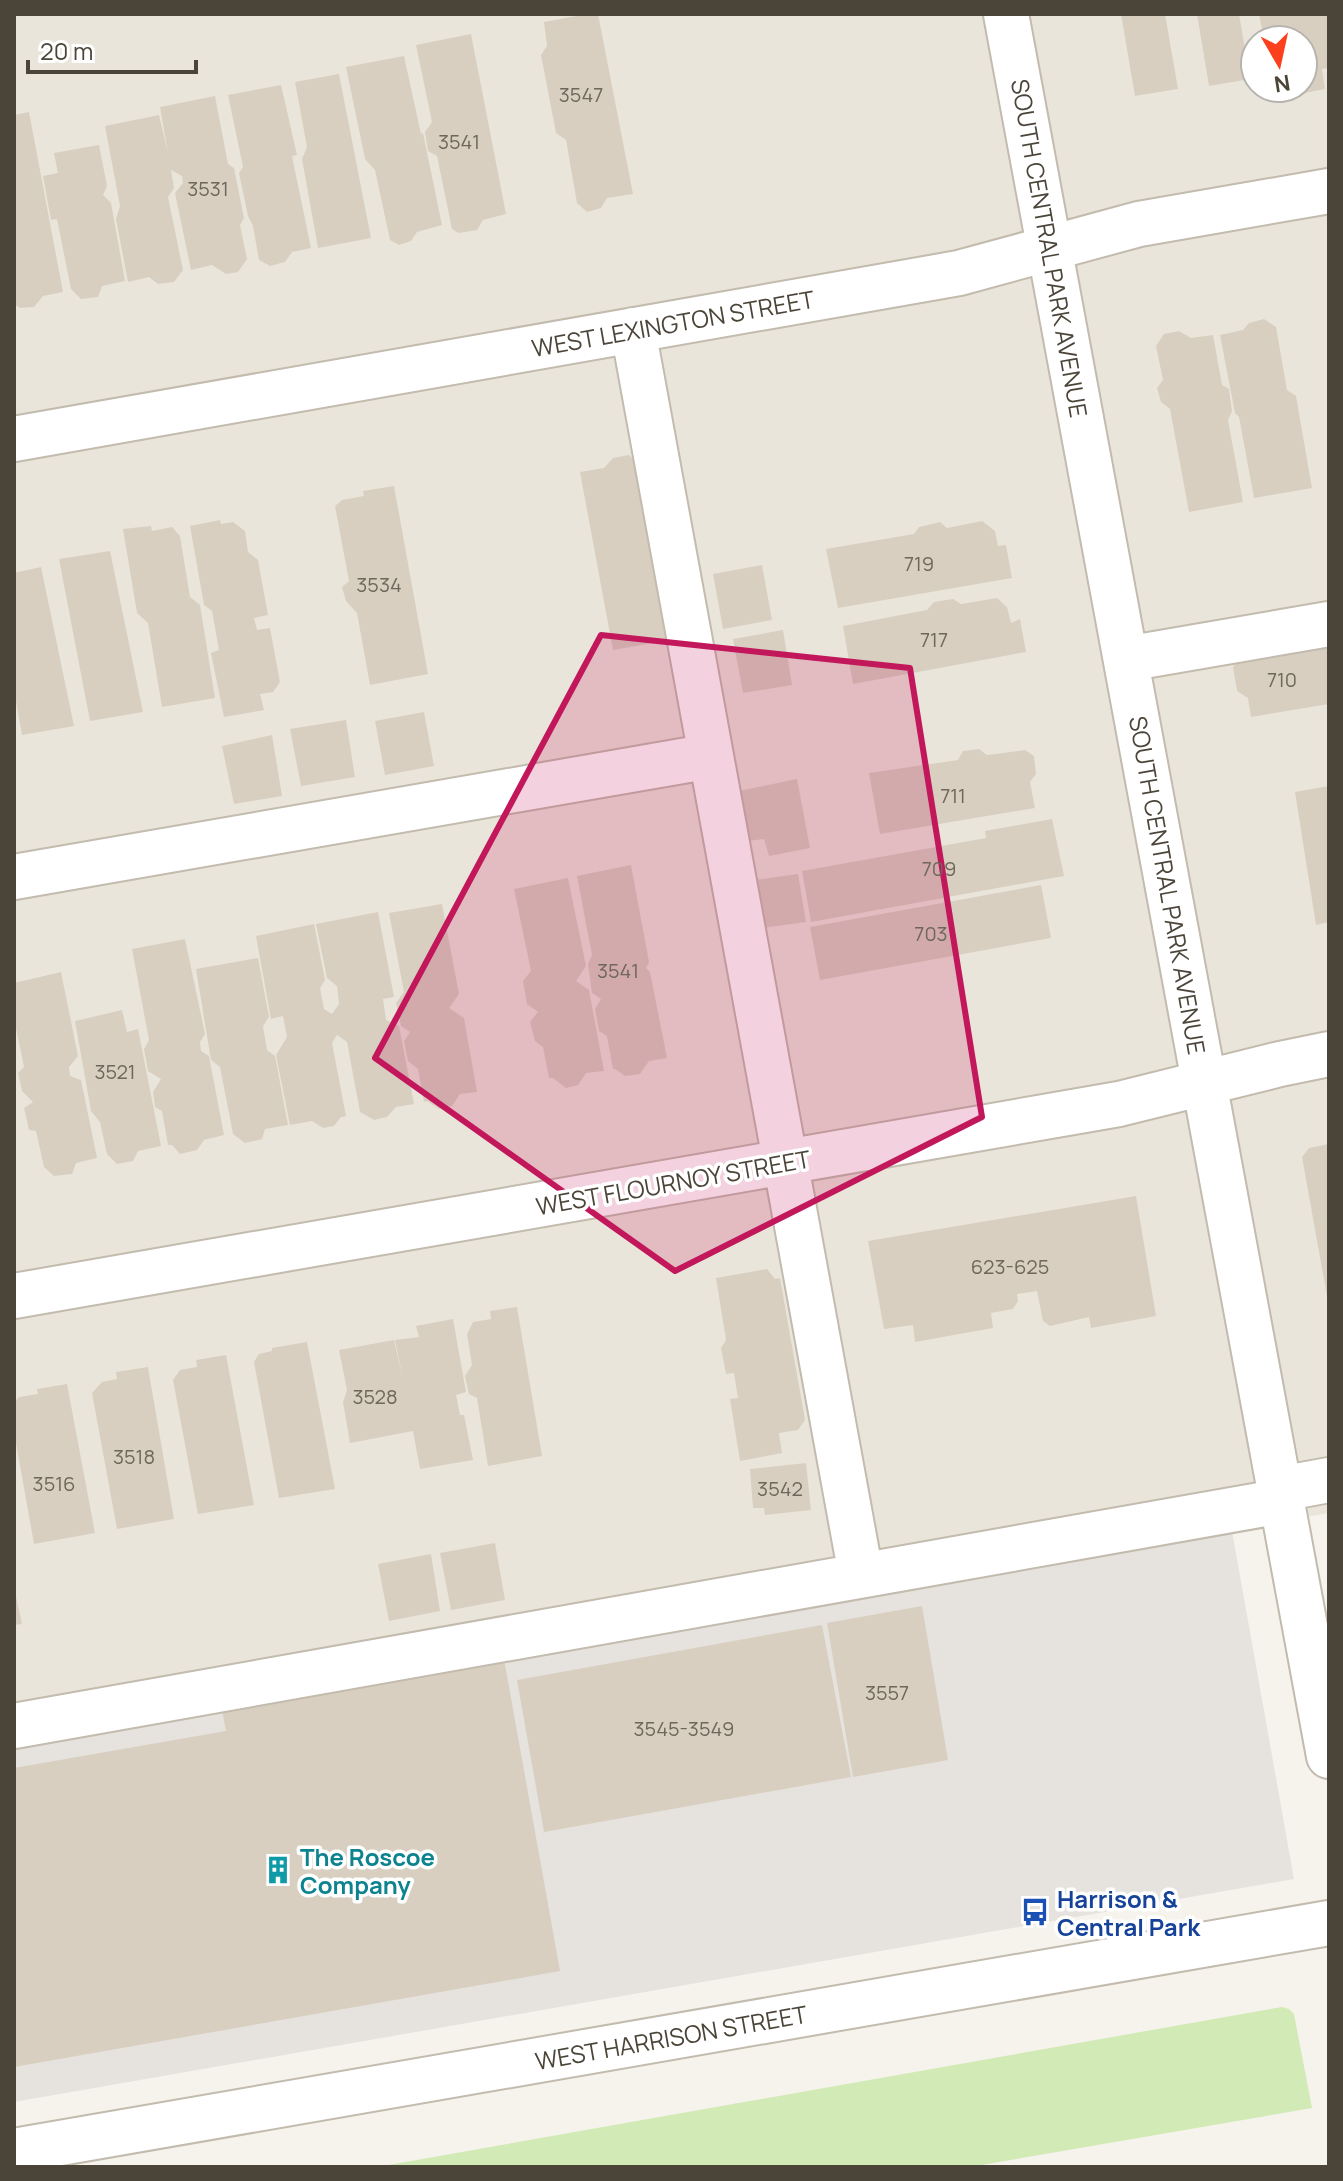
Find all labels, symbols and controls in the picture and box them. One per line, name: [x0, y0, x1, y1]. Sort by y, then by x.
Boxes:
scale bar: [28, 24, 196, 74]
north arrow: [1239, 24, 1319, 104]
text: 20 m: [40, 34, 93, 67]
text: N: [1272, 68, 1292, 100]
street label: SOUTH CENTRAL PARK AVENUE: [1004, 76, 1096, 420]
house number: 3547: [559, 81, 603, 108]
house number: 3541: [438, 128, 480, 155]
house number: 3531: [187, 175, 229, 202]
street label: WEST LEXINGTON STREET: [529, 282, 818, 364]
house number: 719: [904, 550, 934, 577]
house number: 3534: [356, 571, 402, 598]
house number: 717: [920, 626, 948, 653]
house number: 710: [1267, 666, 1297, 693]
street label: SOUTH CENTRAL PARK AVENUE: [1122, 713, 1214, 1057]
house number: 711: [940, 782, 966, 809]
house number: 709: [922, 855, 956, 882]
house number: 703: [914, 920, 948, 947]
house number: 3541: [597, 957, 639, 984]
house number: 3521: [94, 1058, 136, 1085]
street label: WEST FLOURNOY STREET: [533, 1141, 813, 1222]
house number: 623-625: [971, 1253, 1049, 1280]
house number: 3528: [352, 1383, 398, 1410]
house number: 3518: [113, 1443, 155, 1470]
house number: 3516: [33, 1470, 75, 1497]
house number: 3542: [757, 1475, 803, 1502]
house number: 3557: [865, 1679, 909, 1706]
house number: 3545-3549: [634, 1715, 734, 1742]
place label: The Roscoe Company: [300, 1840, 435, 1901]
building icon: The Roscoe Company: [263, 1855, 293, 1885]
place label: Harrison & Central Park: [1057, 1882, 1201, 1943]
bus stop icon: Harrison & Central Park: [1020, 1897, 1050, 1927]
street label: WEST HARRISON STREET: [532, 1997, 810, 2077]

